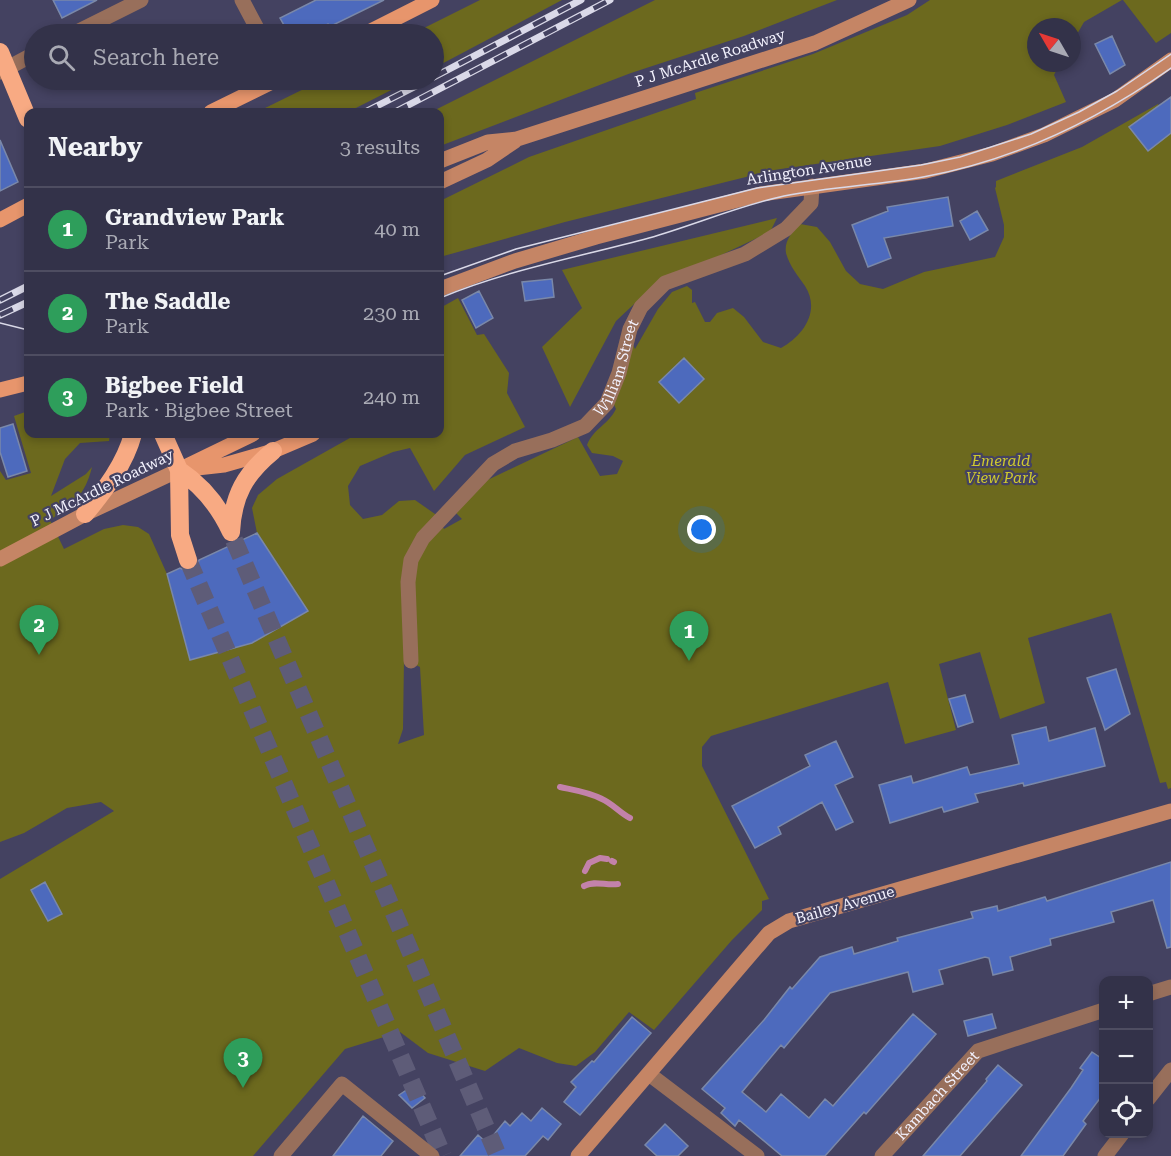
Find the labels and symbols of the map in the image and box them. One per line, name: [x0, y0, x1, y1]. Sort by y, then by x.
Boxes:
north arrow: [1027, 18, 1081, 72]
street label: P J McArdle Roadway: [633, 25, 787, 91]
street label: Arlington Avenue: [745, 151, 873, 189]
street label: William Street: [590, 316, 643, 420]
street label: P J McArdle Roadway: [28, 446, 176, 530]
park label: Emerald View Park: [966, 452, 1037, 487]
your location: [687, 515, 716, 544]
pin: 2: [20, 606, 58, 655]
pin: 1: [670, 612, 708, 661]
street label: Bailey Avenue: [793, 882, 897, 928]
pin: 3: [224, 1038, 262, 1088]
street label: Kambach Street: [892, 1047, 983, 1144]

